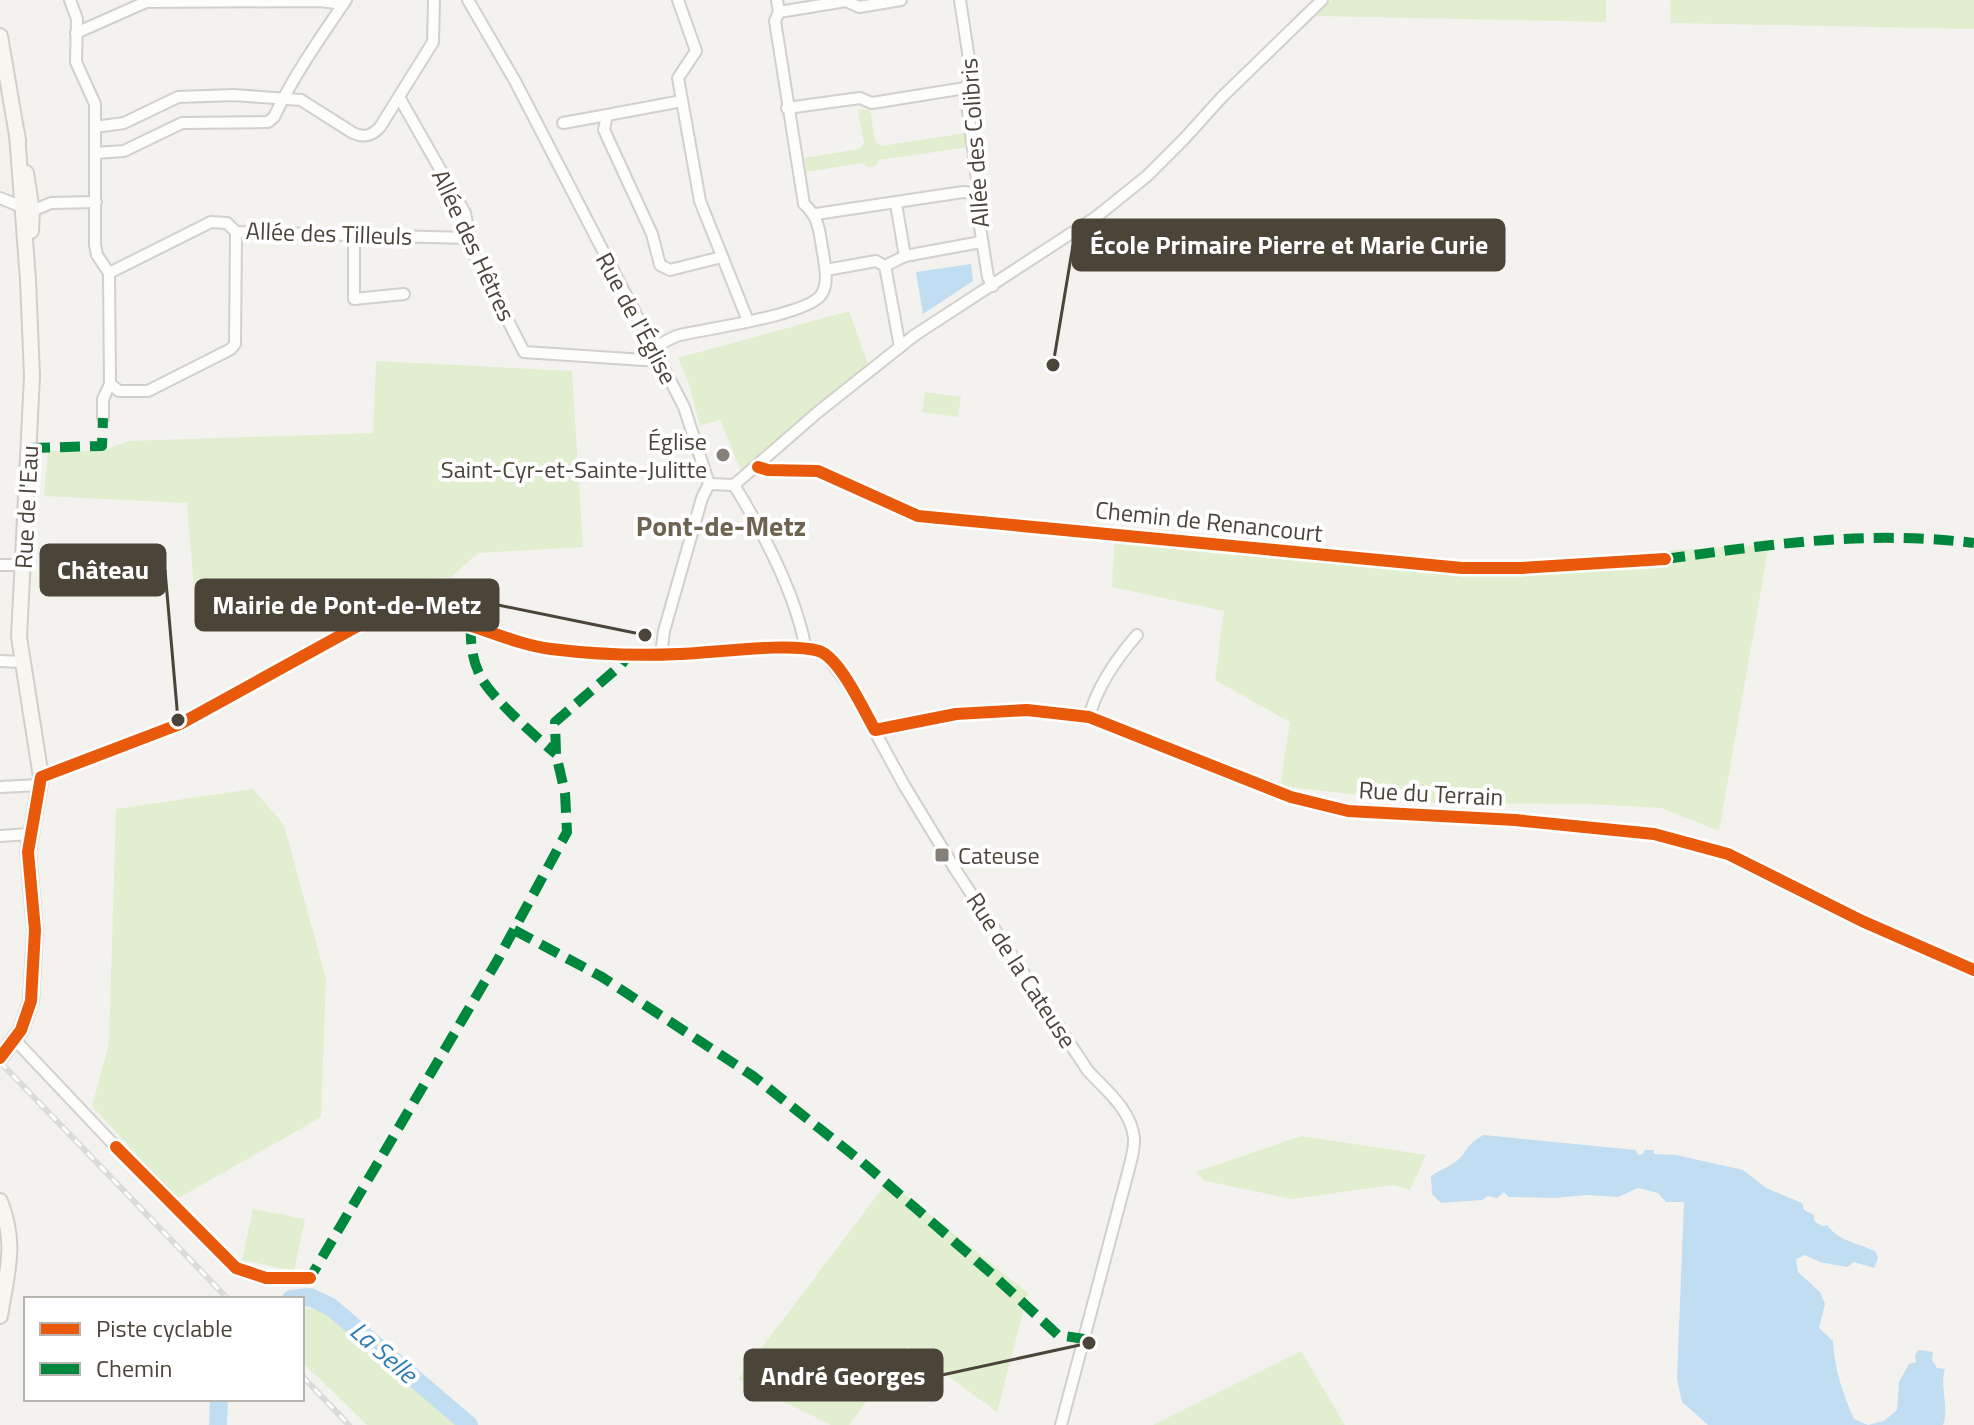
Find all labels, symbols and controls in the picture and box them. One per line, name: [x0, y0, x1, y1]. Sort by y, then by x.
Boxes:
street label: Allée des Colibris: [950, 57, 998, 229]
street label: Allée des Hêtres: [423, 163, 525, 327]
street label: Allée des Tilleuls: [245, 212, 413, 254]
callout: École Primaire Pierre et Marie Curie: [1073, 220, 1504, 270]
text: École Primaire Pierre et Marie Curie: [1090, 225, 1488, 264]
street label: Rue de l'Église: [587, 246, 687, 390]
place label: Église Saint-Cyr-et-Sainte-Julitte: [441, 423, 707, 487]
street label: Rue de l'Eau: [5, 444, 47, 570]
marker: Église Saint-Cyr-et-Sainte-Julitte: [714, 446, 732, 464]
street label: Chemin de Renancourt: [1093, 491, 1325, 551]
district label: Pont-de-Metz: [636, 504, 806, 547]
callout: Château: [41, 545, 165, 595]
text: Château: [57, 550, 149, 589]
callout: Mairie de Pont-de-Metz: [196, 580, 498, 630]
text: Mairie de Pont-de-Metz: [212, 585, 482, 624]
street label: Rue du Terrain: [1358, 771, 1504, 815]
place label: Cateuse: [958, 837, 1040, 873]
marker: Cateuse: [933, 846, 951, 864]
street label: Rue de la Cateuse: [958, 885, 1086, 1055]
legend: [24, 1297, 304, 1401]
text: Piste cyclable: [96, 1310, 233, 1346]
water label: La Selle: [342, 1312, 428, 1394]
text: Chemin: [96, 1350, 172, 1386]
callout: André Georges: [745, 1350, 942, 1400]
text: André Georges: [760, 1356, 926, 1395]

